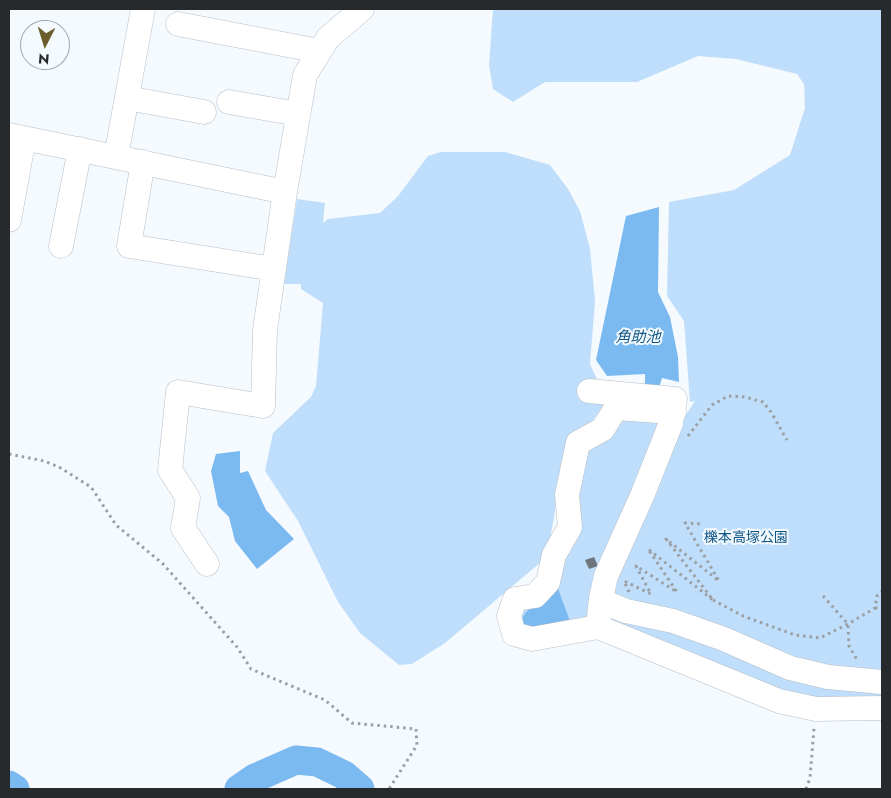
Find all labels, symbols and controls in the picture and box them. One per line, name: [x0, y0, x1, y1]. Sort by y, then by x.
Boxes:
north arrow: [20, 20, 70, 70]
text: N: [37, 48, 50, 69]
water label: 角助池: [616, 329, 660, 347]
park label: 櫟本高塚公園: [704, 531, 788, 547]

